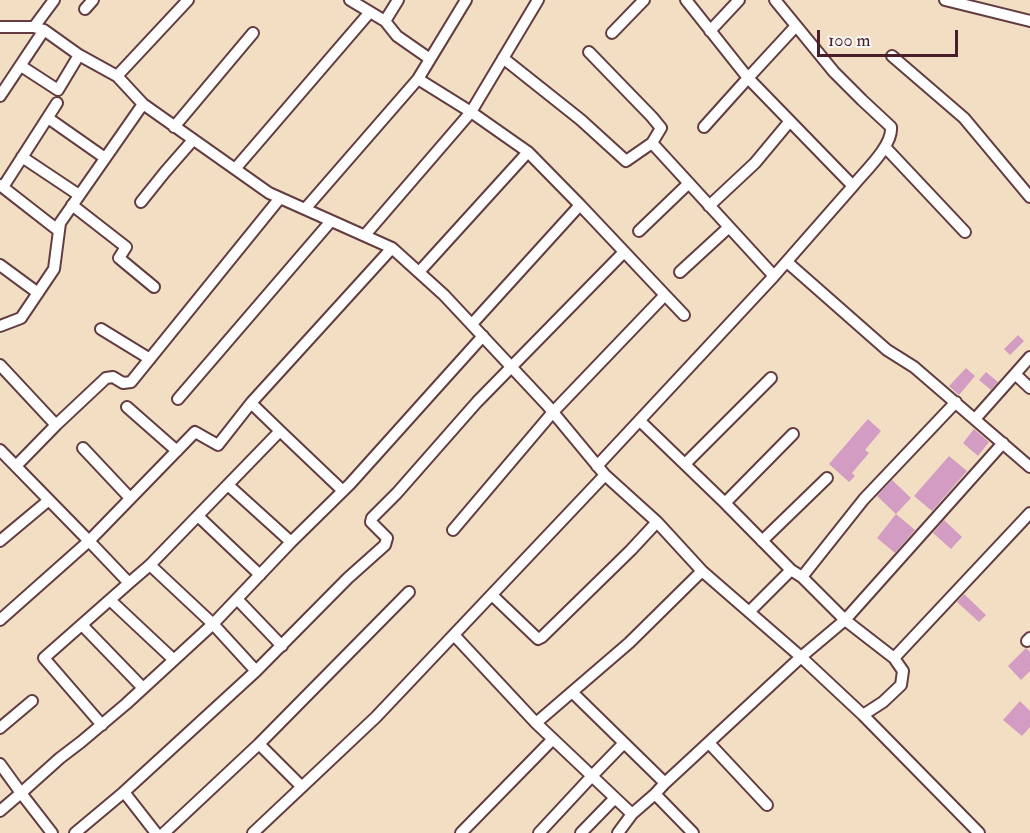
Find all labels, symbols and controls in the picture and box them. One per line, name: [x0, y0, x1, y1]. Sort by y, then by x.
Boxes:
scale bar: [820, 18, 961, 56]
text: 100 m: [828, 29, 871, 52]

